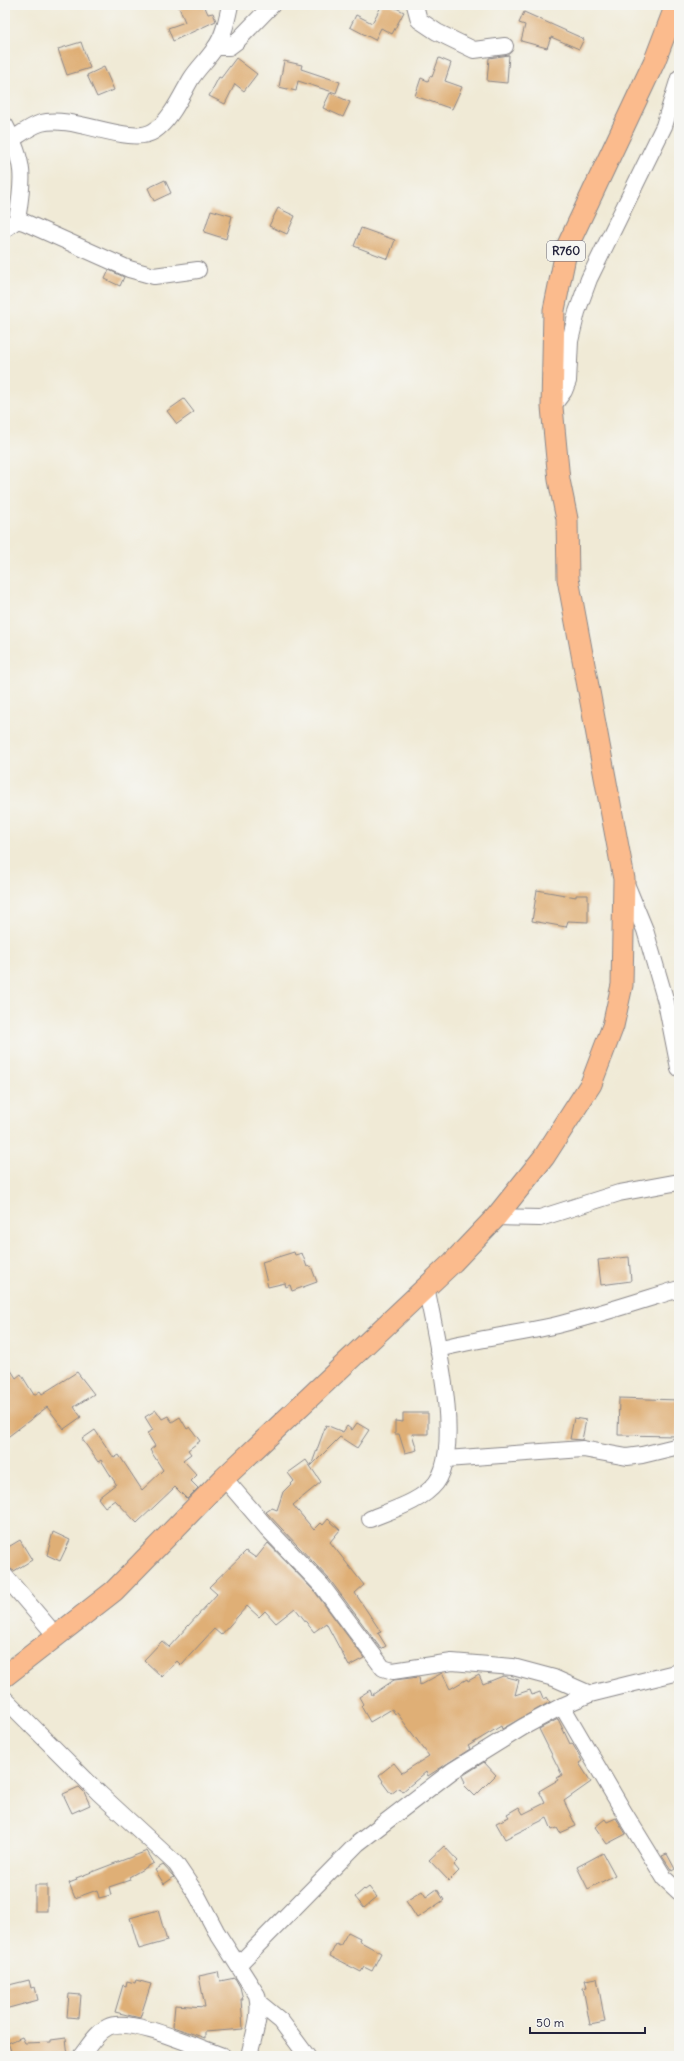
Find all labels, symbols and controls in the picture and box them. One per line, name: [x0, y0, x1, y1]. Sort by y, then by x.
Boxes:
road number: R760: [547, 241, 585, 261]
scale bar: [530, 2009, 645, 2035]
text: 50 m: [536, 2015, 565, 2030]

